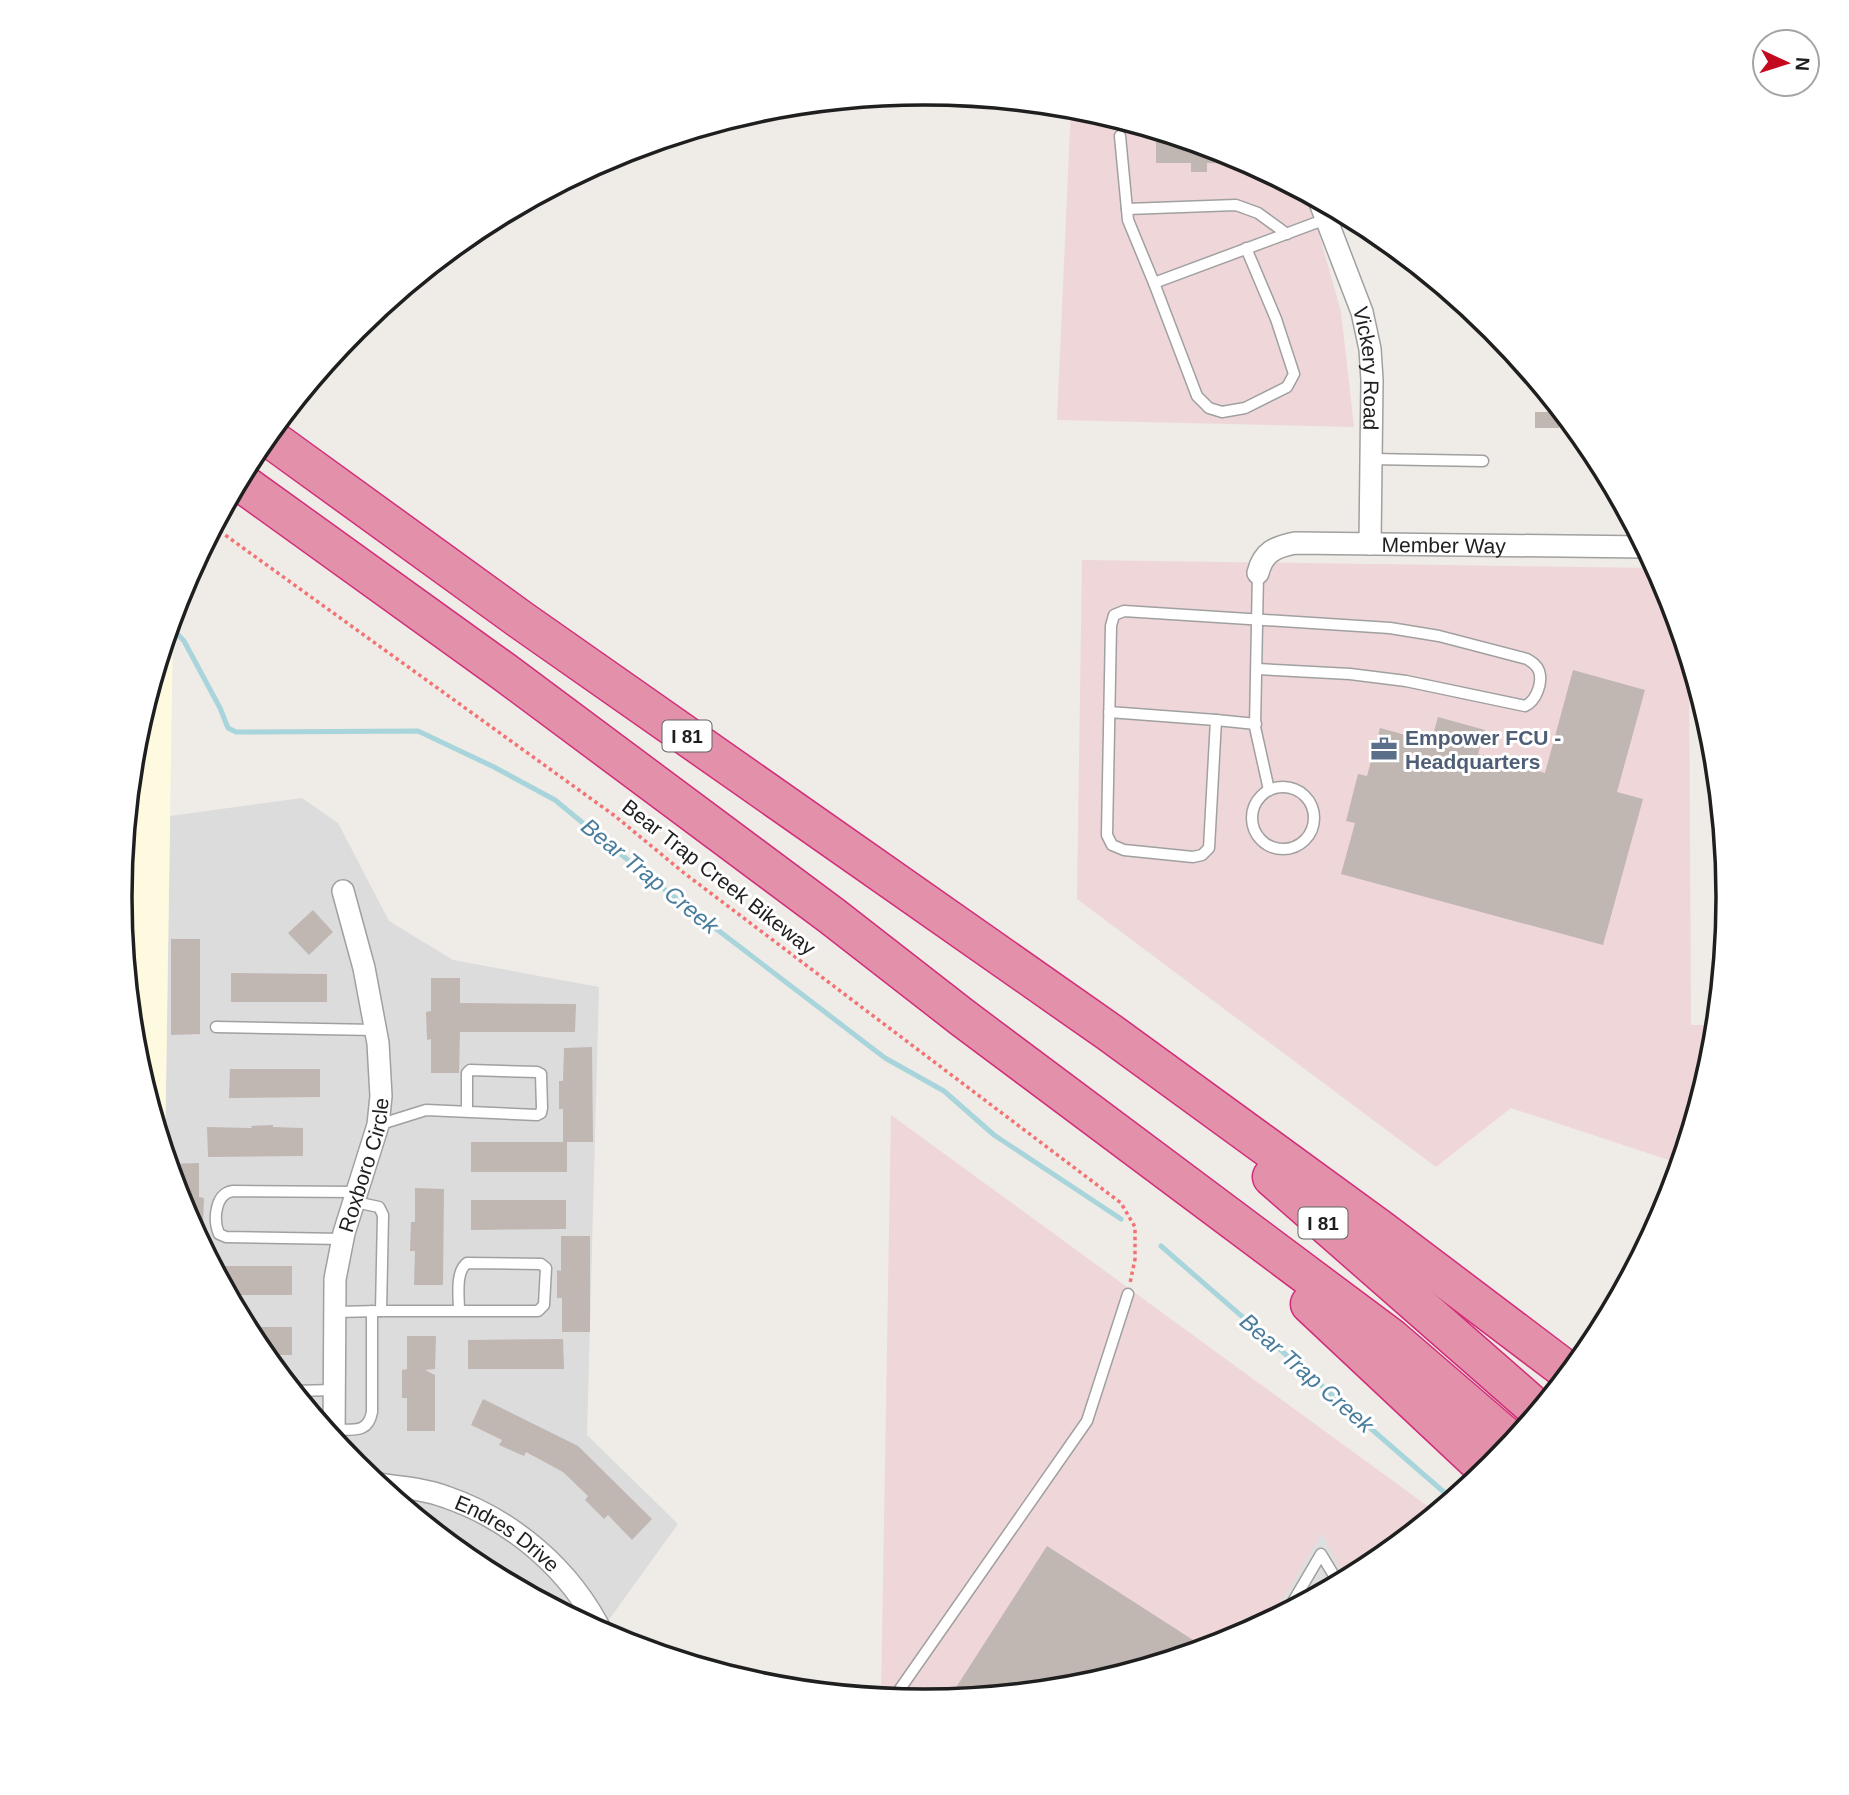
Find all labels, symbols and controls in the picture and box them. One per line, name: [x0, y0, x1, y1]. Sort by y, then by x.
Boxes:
north arrow: [1751, 28, 1821, 98]
text: N: [1792, 57, 1813, 72]
street label: Vickery Road: [1350, 304, 1383, 431]
street label: Member Way: [1382, 532, 1506, 557]
road number: I 81: [662, 720, 712, 751]
place label: Empower FCU - Headquarters: [1405, 726, 1561, 773]
office icon: Empower FCU - Headquarters: [1369, 734, 1399, 764]
street label: Bear Trap Creek Bikeway: [618, 795, 820, 960]
water label: Bear Trap Creek: [576, 813, 725, 940]
street label: Roxboro Circle: [334, 1097, 392, 1235]
road number: I 81: [1298, 1208, 1348, 1238]
water label: Bear Trap Creek: [1235, 1308, 1380, 1439]
street label: Endres Drive: [452, 1490, 565, 1576]

